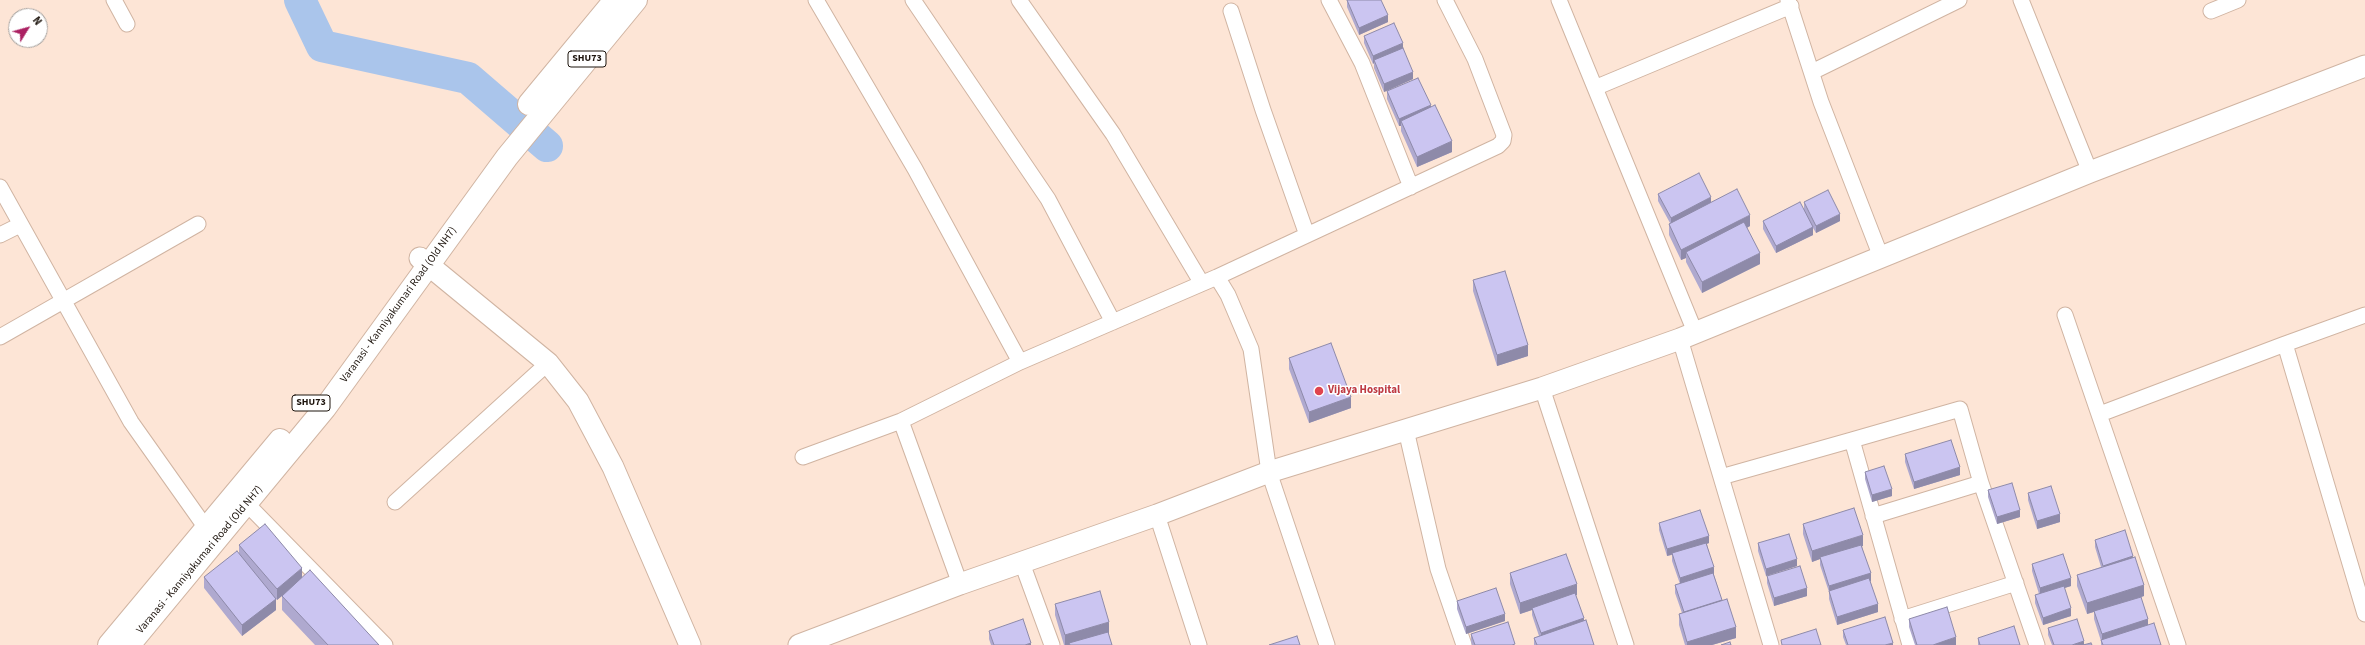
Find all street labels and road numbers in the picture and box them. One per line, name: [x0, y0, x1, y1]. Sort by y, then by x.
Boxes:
road number: SHU73: [568, 51, 606, 67]
street label: Varanasi - Kanniyakumari Road (Old NH7): [338, 225, 460, 385]
road number: SHU73: [292, 395, 330, 411]
street label: Varanasi - Kanniyakumari Road (Old NH7): [134, 483, 266, 637]

